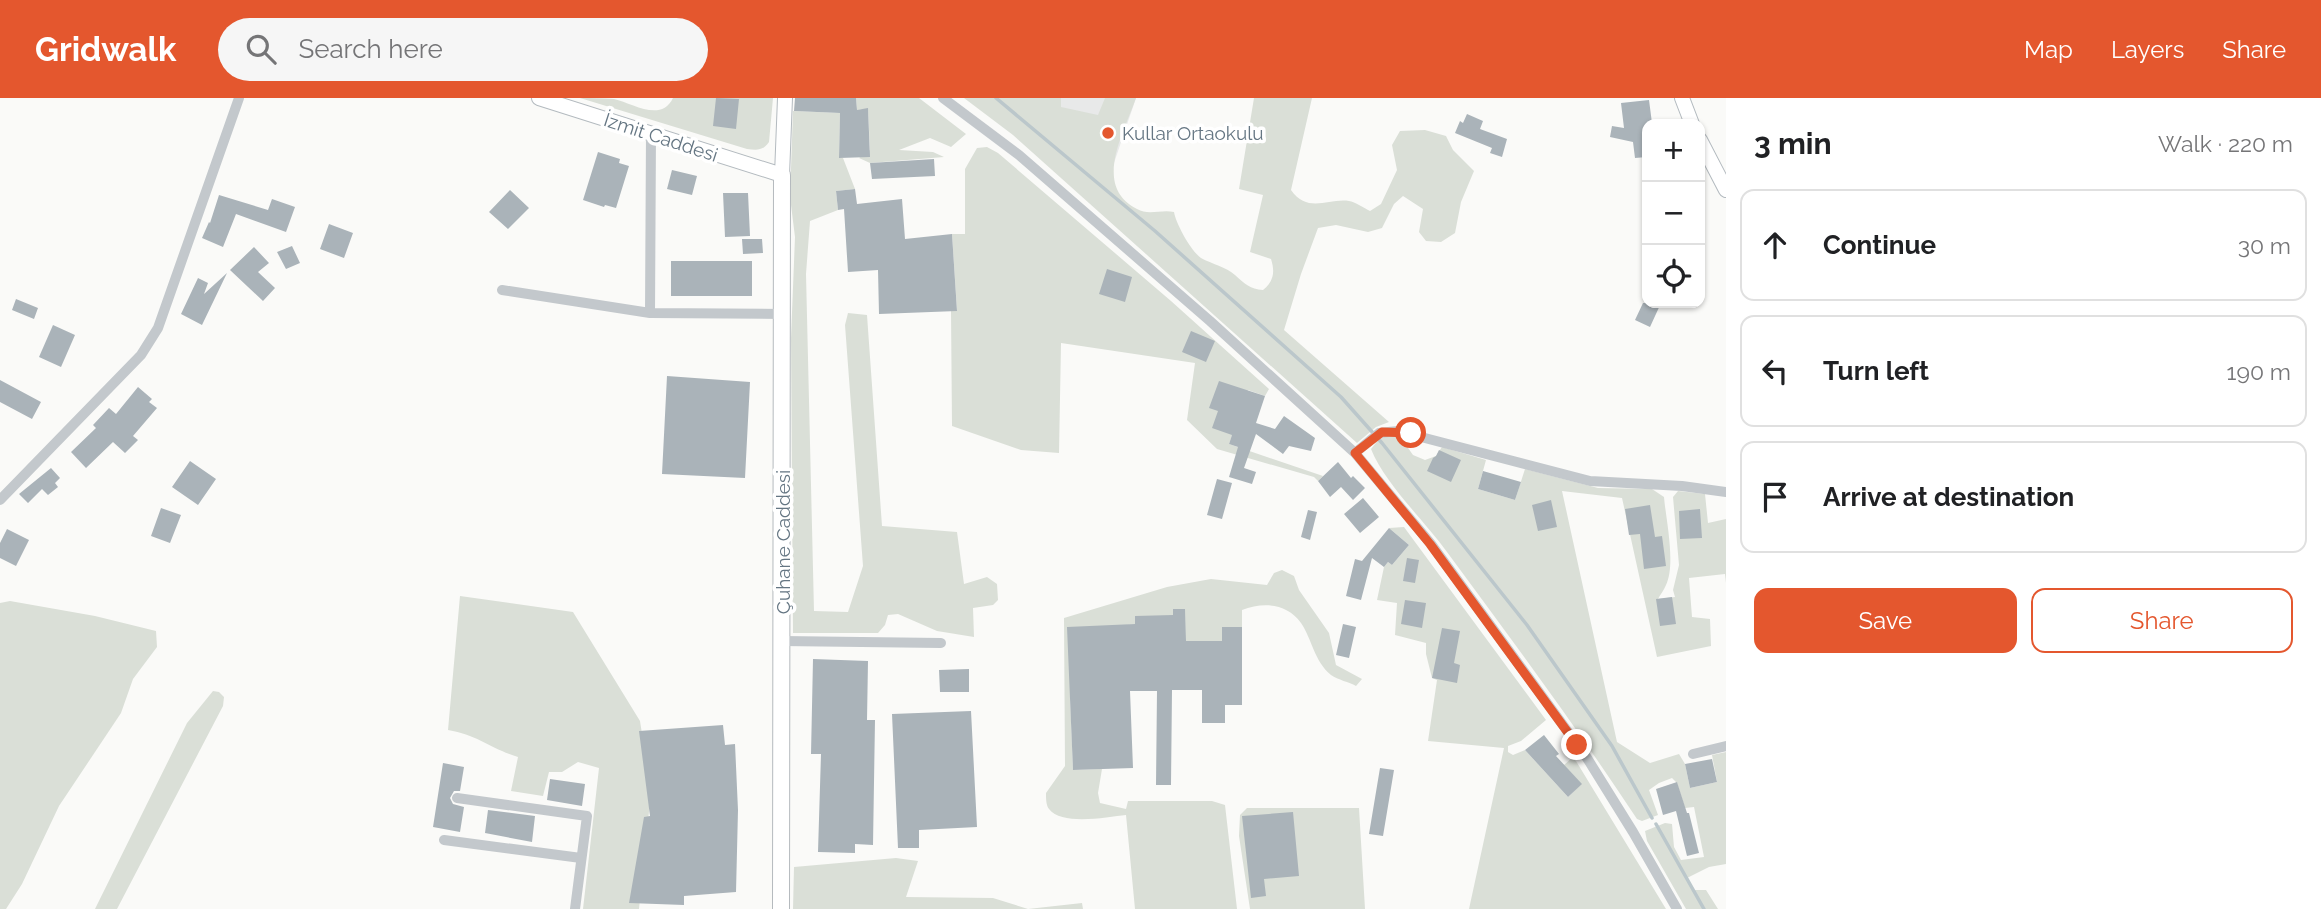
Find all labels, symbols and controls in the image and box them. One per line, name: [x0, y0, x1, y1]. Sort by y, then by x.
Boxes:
search box: [218, 18, 708, 81]
text: Gridwalk: [35, 30, 176, 69]
icon: search: [242, 30, 280, 68]
text: Search here: [298, 34, 443, 64]
text: Map: [2024, 35, 2073, 64]
text: Layers: [2111, 35, 2184, 64]
text: Share: [2222, 35, 2286, 64]
street label: İzmit Caddesi: [601, 108, 721, 166]
map controls: [1642, 119, 1705, 308]
button: +: [1642, 119, 1705, 182]
place label: Kullar Ortaokulu: [1122, 122, 1264, 144]
marker: Kullar Ortaokulu: [1100, 125, 1116, 141]
text: 3 min: [1754, 126, 1832, 161]
text: Walk · 220 m: [2158, 130, 2293, 157]
button: −: [1642, 182, 1705, 245]
icon: ahead: [1756, 226, 1794, 264]
text: Continue: [1823, 230, 1936, 260]
text: 30 m: [2238, 232, 2291, 259]
button: locate: [1642, 245, 1705, 308]
icon: left: [1756, 352, 1794, 390]
text: Turn left: [1823, 356, 1929, 386]
text: 190 m: [2227, 358, 2291, 385]
route start: [1395, 417, 1426, 448]
street label: Çuhane Caddesi: [772, 470, 794, 614]
icon: arrive: [1756, 478, 1794, 516]
text: Arrive at destination: [1823, 482, 2074, 512]
button: Save: [1754, 588, 2017, 653]
button: Share: [2031, 588, 2293, 653]
route end: [1561, 729, 1592, 760]

